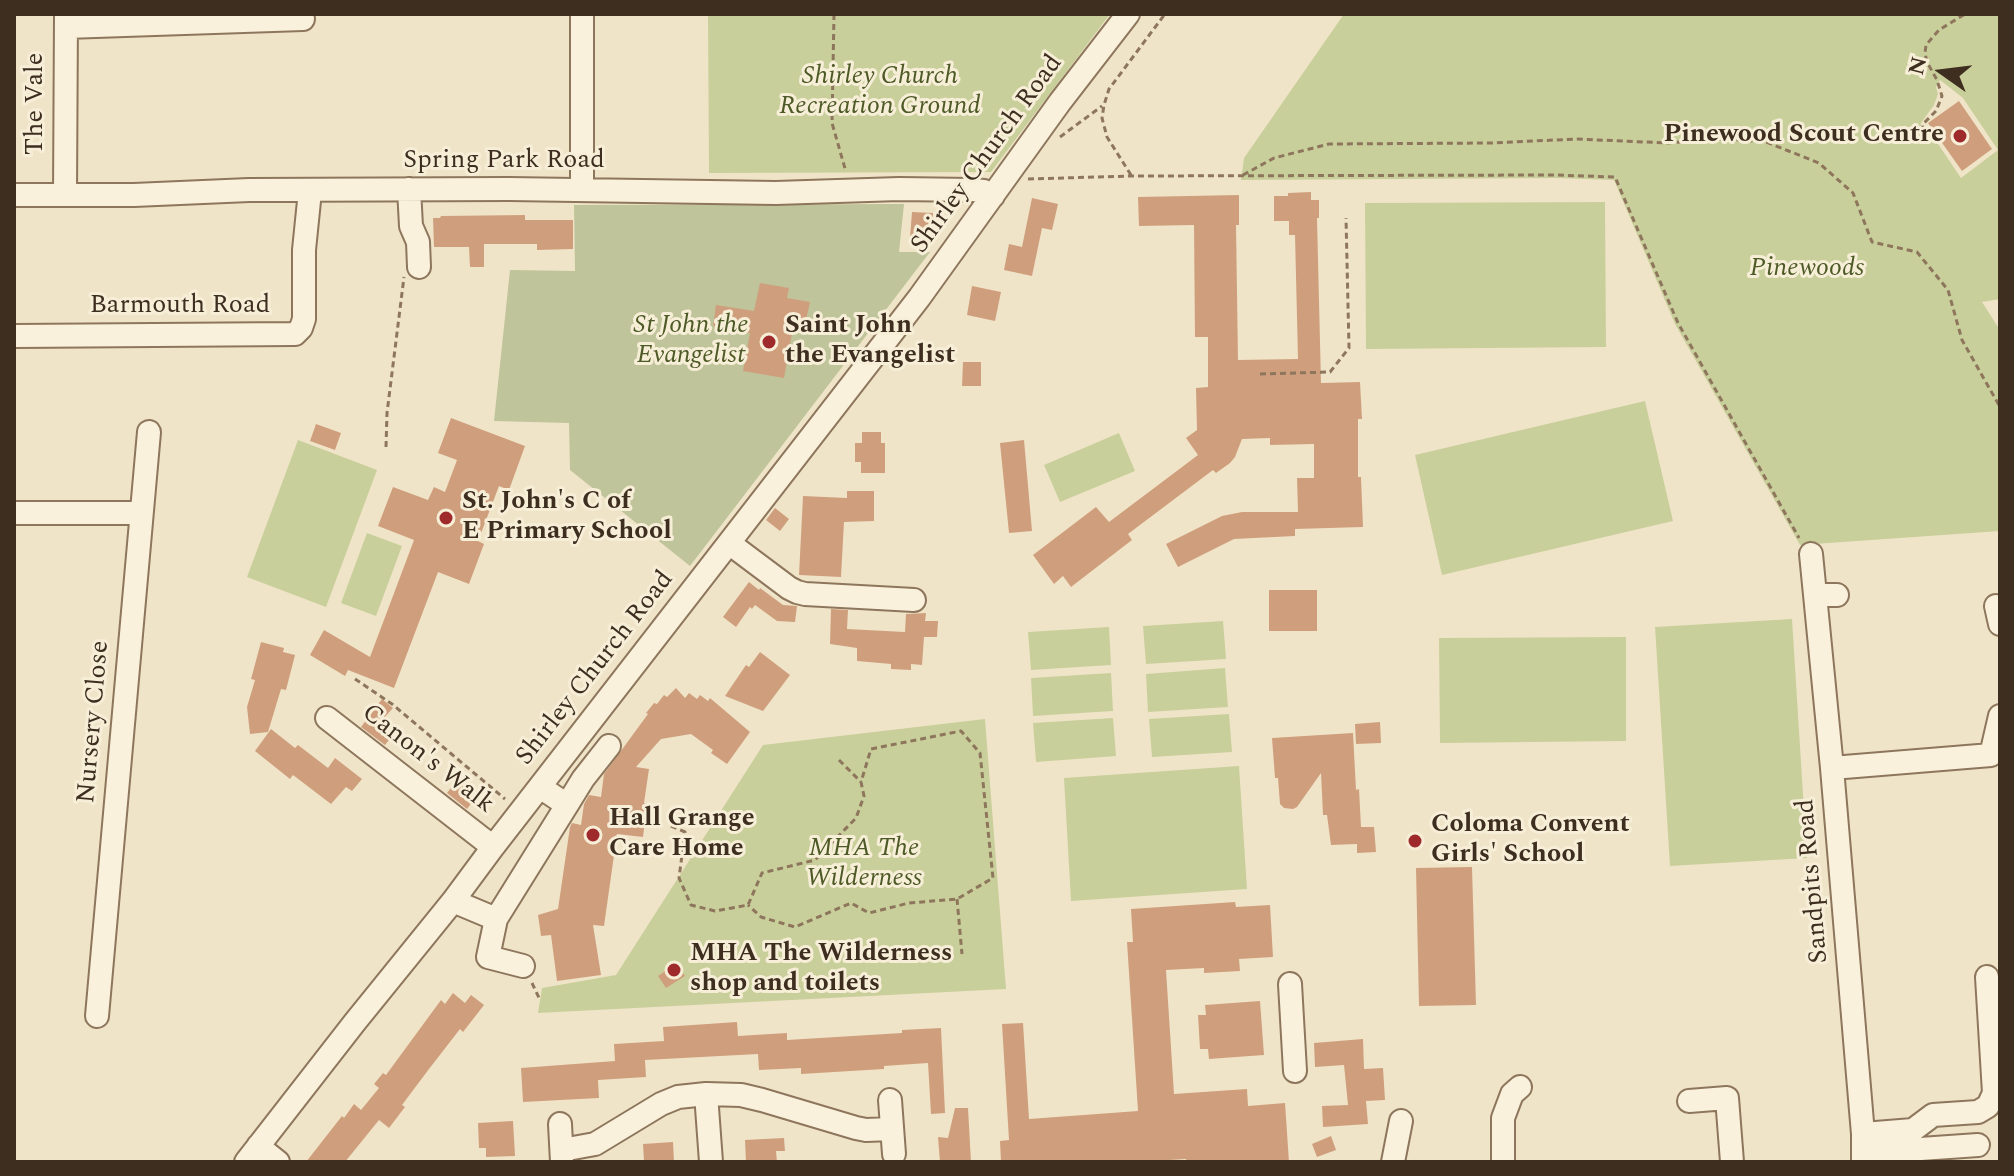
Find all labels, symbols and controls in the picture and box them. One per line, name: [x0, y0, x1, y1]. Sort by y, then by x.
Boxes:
north arrow: [1902, 32, 1982, 112]
street label: Shirley Church Road: [905, 50, 1071, 260]
street label: The Vale: [21, 53, 53, 155]
text: N: [1900, 53, 1936, 79]
park label: Shirley Church Recreation Ground: [779, 62, 981, 124]
place label: Pinewood Scout Centre: [1663, 120, 1944, 152]
marker: Pinewood Scout Centre: [1951, 127, 1969, 145]
street label: Spring Park Road: [403, 146, 605, 178]
park label: Pinewoods: [1750, 254, 1864, 286]
street label: Barmouth Road: [90, 291, 270, 323]
park label: St John the Evangelist: [633, 311, 749, 372]
place label: Saint John the Evangelist: [785, 311, 955, 372]
marker: Saint John the Evangelist: [760, 333, 778, 351]
place label: St. John's C of E Primary School: [462, 487, 672, 548]
marker: St. John's C of E Primary School: [437, 509, 455, 527]
street label: Shirley Church Road: [510, 566, 682, 772]
street label: Nursery Close: [72, 639, 118, 805]
street label: Canon's Walk: [354, 699, 500, 821]
street label: Sandpits Road: [1791, 797, 1837, 965]
place label: Hall Grange Care Home: [609, 804, 755, 866]
place label: Coloma Convent Girls' School: [1431, 810, 1630, 872]
marker: Hall Grange Care Home: [584, 826, 602, 844]
marker: Coloma Convent Girls' School: [1406, 832, 1424, 850]
park label: MHA The Wilderness: [806, 834, 922, 896]
place label: MHA The Wilderness shop and toilets: [690, 939, 952, 1000]
marker: MHA The Wilderness shop and toilets: [665, 961, 683, 979]

